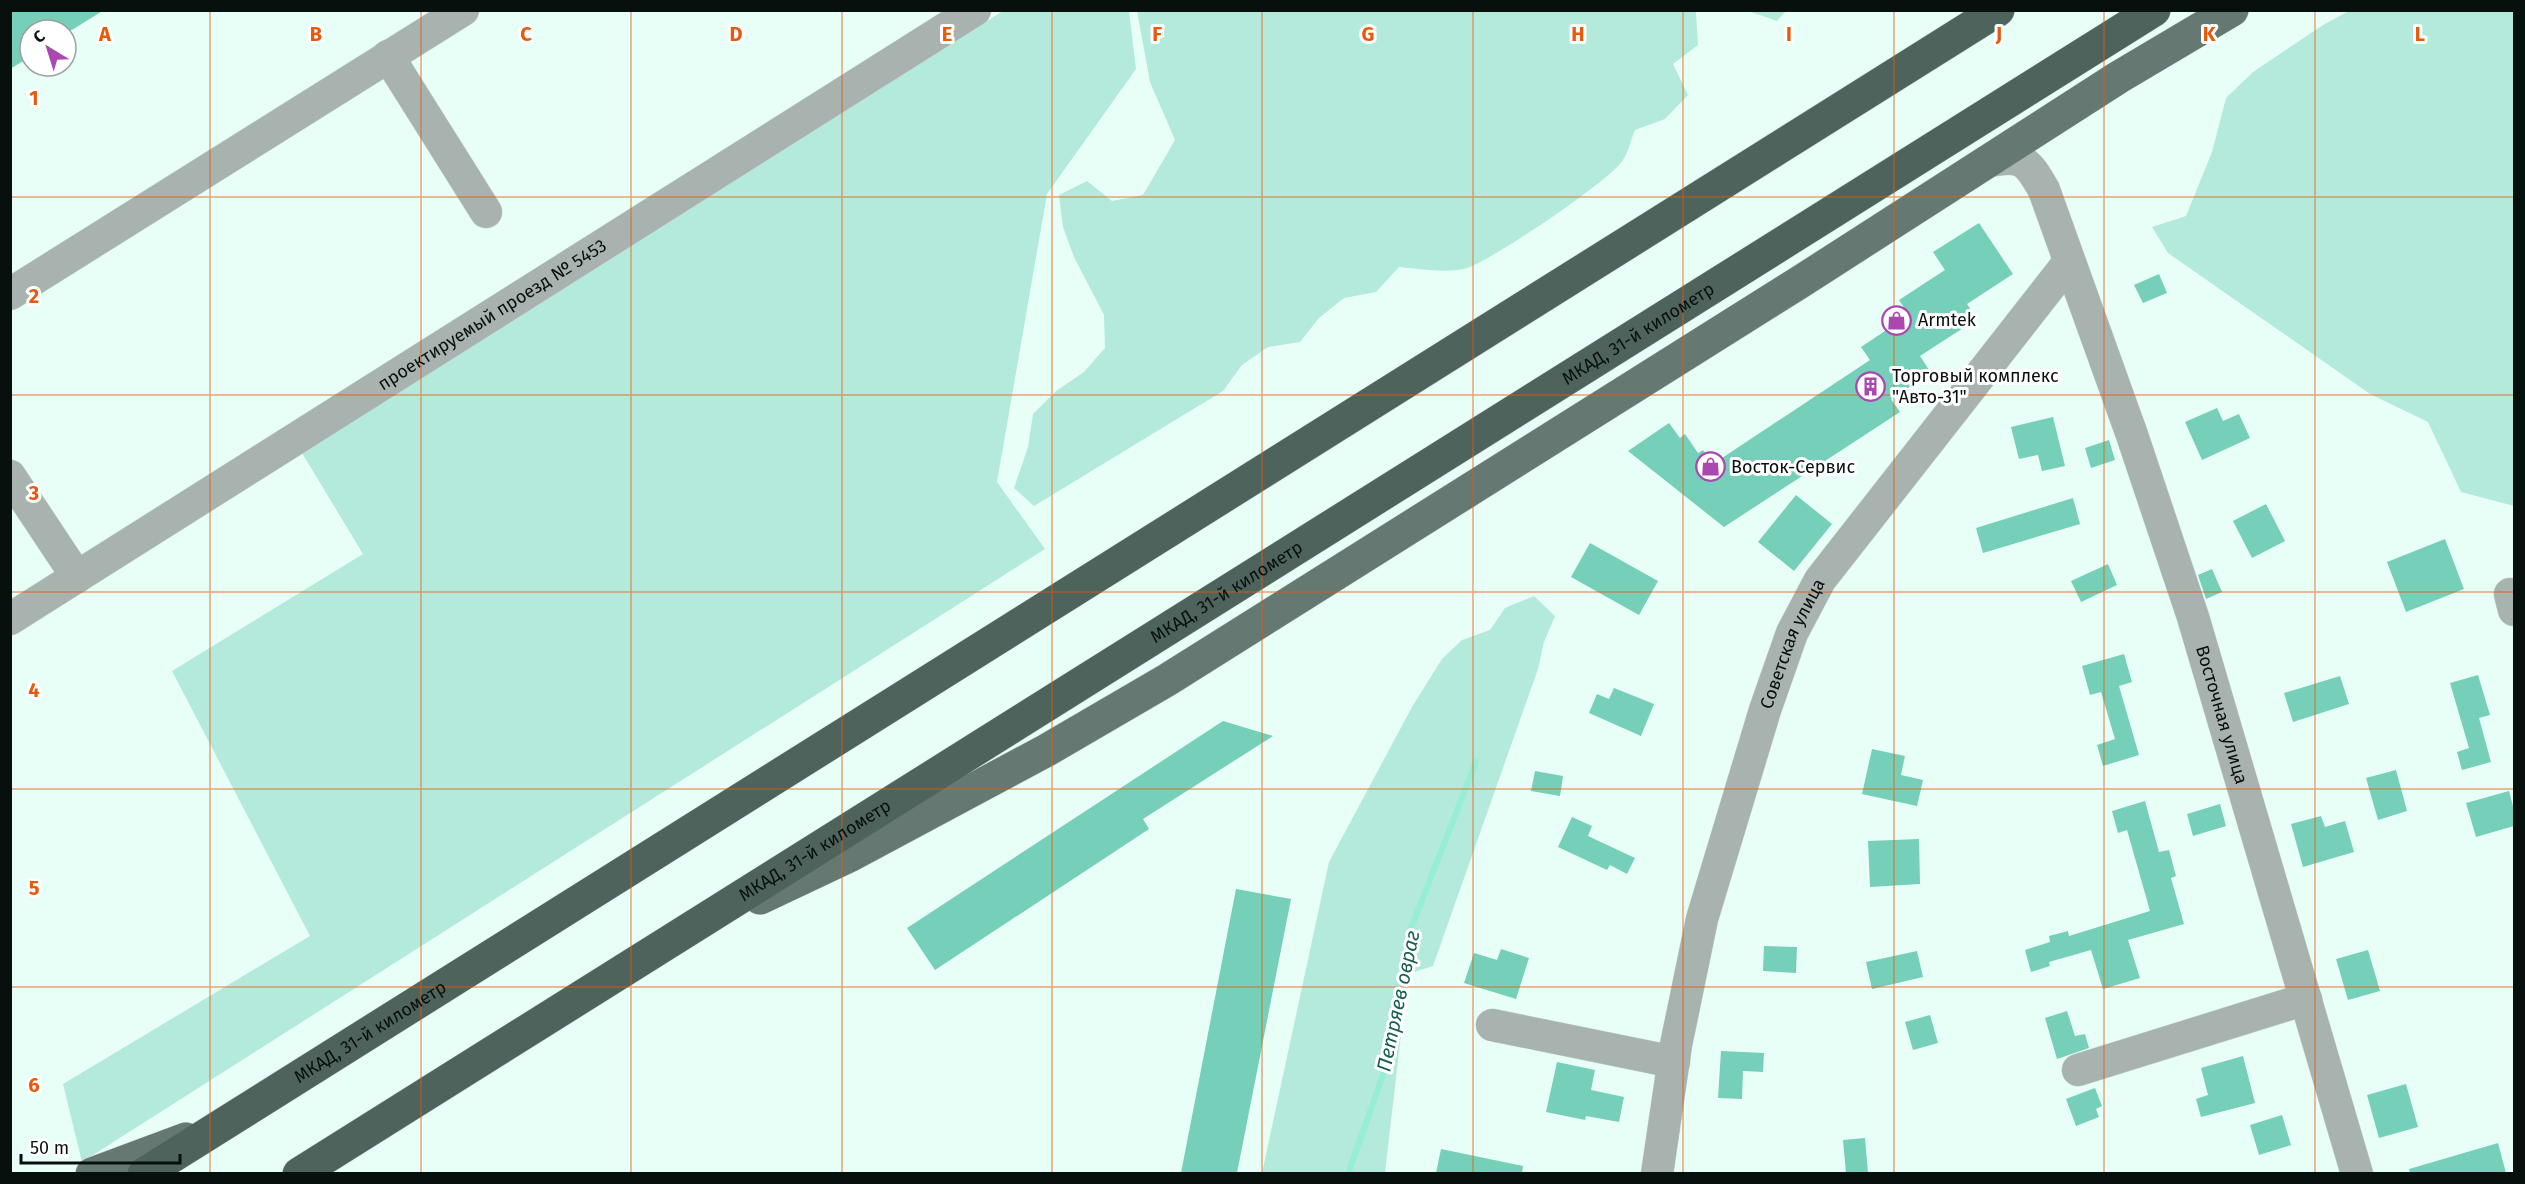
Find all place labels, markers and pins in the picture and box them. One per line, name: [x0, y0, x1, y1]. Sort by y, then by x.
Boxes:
shop icon: Armtek: [1881, 304, 1913, 336]
place label: Armtek: [1918, 309, 1977, 331]
place label: Торговый комплекс "Авто-31": [1892, 365, 2059, 408]
building icon: Торговый комплекс "Авто-31": [1855, 370, 1887, 402]
shop icon: Восток-Сервис: [1694, 451, 1726, 483]
place label: Восток-Сервис: [1731, 456, 1855, 478]

